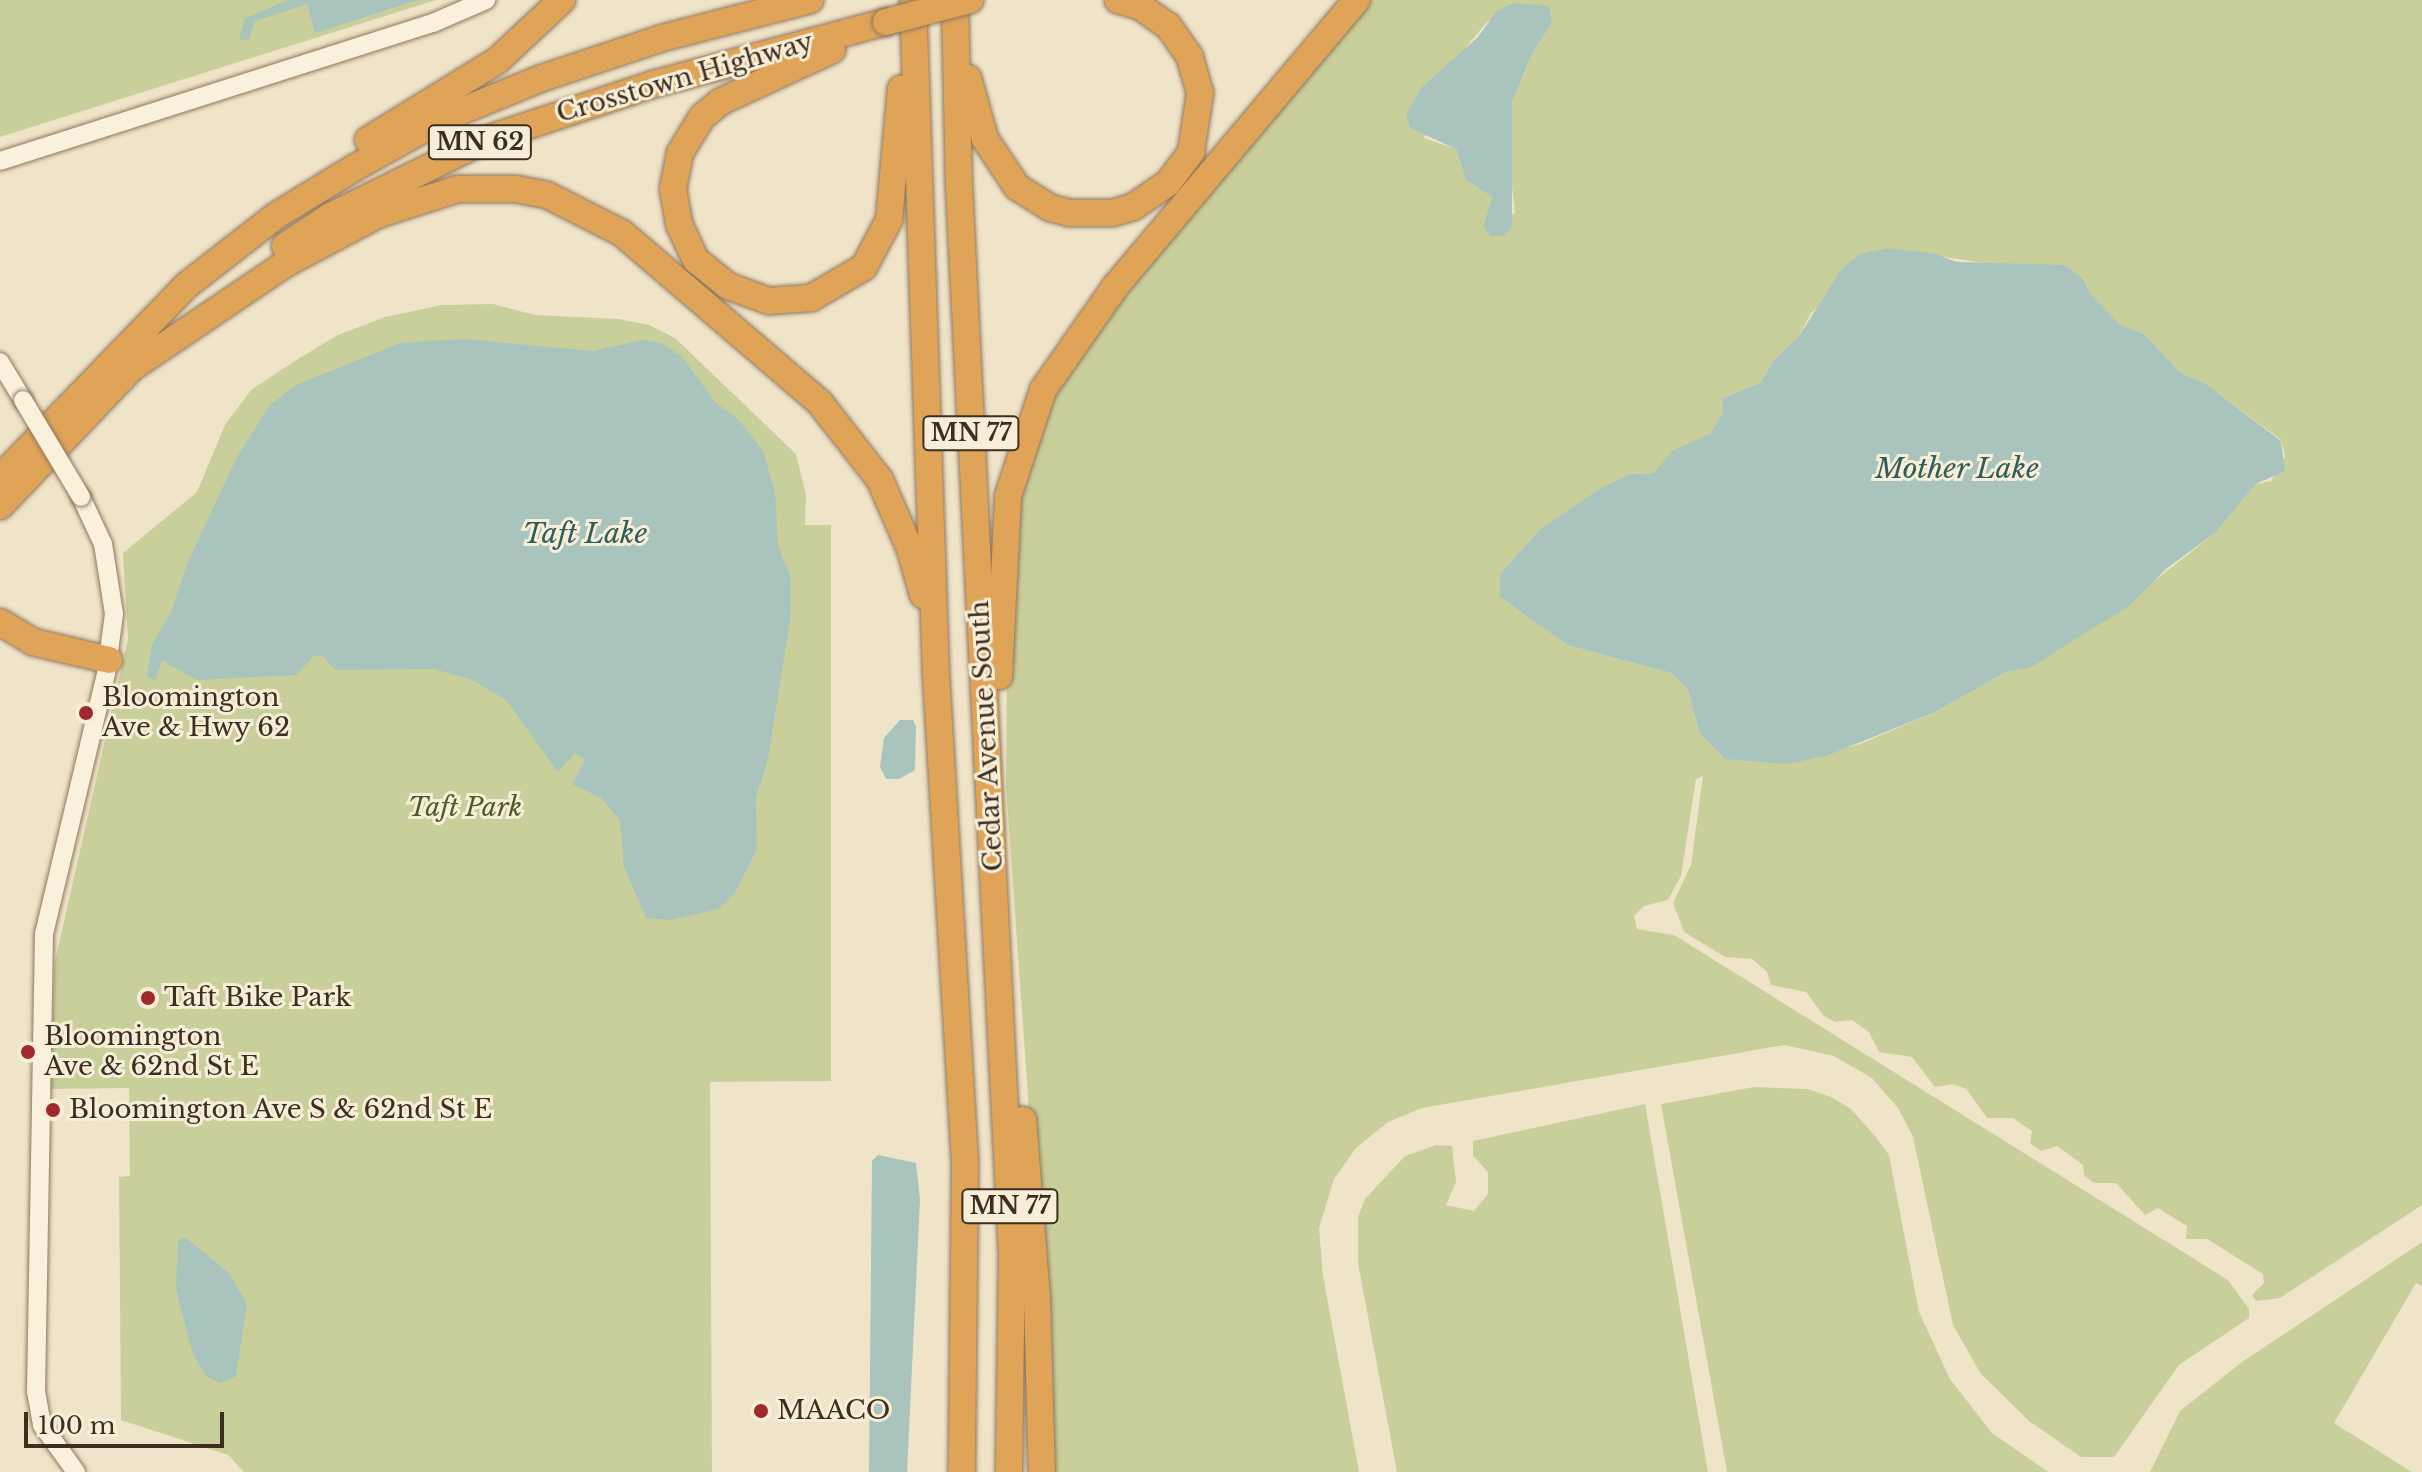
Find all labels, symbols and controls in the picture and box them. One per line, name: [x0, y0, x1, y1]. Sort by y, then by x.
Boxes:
street label: Crosstown Highway: [553, 26, 817, 130]
road number: MN 62: [426, 122, 534, 162]
road number: MN 77: [921, 413, 1021, 453]
water label: Mother Lake: [1875, 452, 2039, 486]
water label: Taft Lake: [523, 517, 647, 551]
street label: Cedar Avenue South: [964, 599, 1010, 873]
place label: Bloomington Ave & Hwy 62: [102, 682, 291, 744]
marker: Bloomington Ave & Hwy 62: [77, 704, 95, 722]
park label: Taft Park: [408, 792, 522, 824]
place label: Taft Bike Park: [164, 982, 351, 1014]
marker: Taft Bike Park: [139, 989, 157, 1007]
place label: Bloomington Ave & 62nd St E: [44, 1021, 259, 1082]
marker: Bloomington Ave & 62nd St E: [19, 1043, 37, 1061]
place label: Bloomington Ave S & 62nd St E: [69, 1094, 493, 1126]
marker: Bloomington Ave S & 62nd St E: [44, 1101, 62, 1119]
road number: MN 77: [960, 1186, 1060, 1226]
place label: MAACO: [777, 1395, 890, 1427]
scale bar: [28, 1396, 228, 1446]
marker: MAACO: [752, 1402, 770, 1420]
text: 100 m: [38, 1411, 116, 1440]

